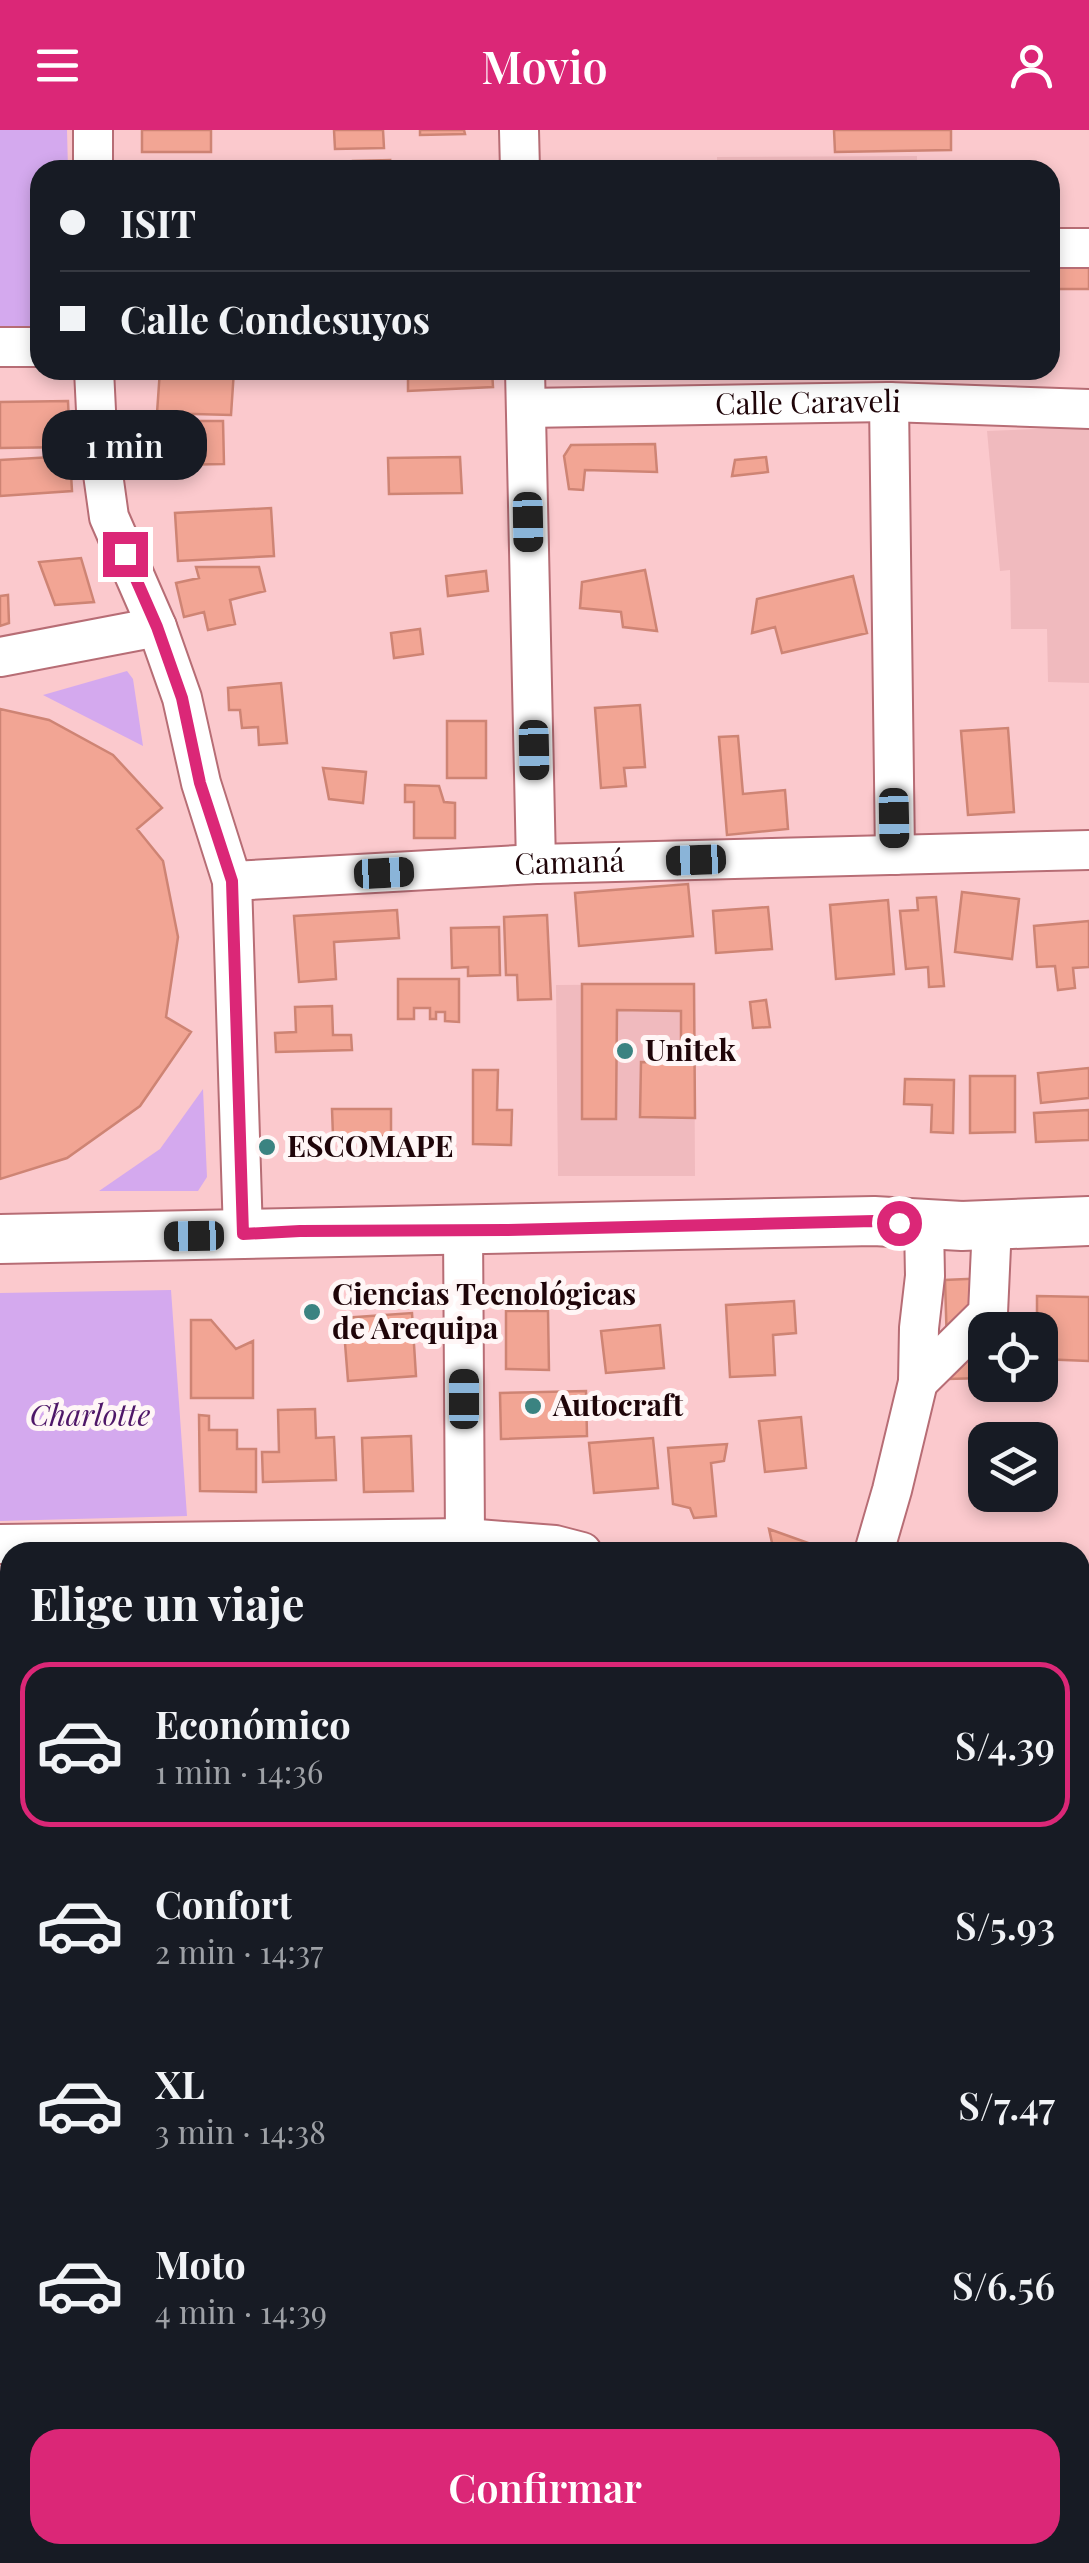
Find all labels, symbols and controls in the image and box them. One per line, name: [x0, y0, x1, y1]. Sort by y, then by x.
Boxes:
text: Movio: [481, 35, 608, 95]
icon: menu: [30, 38, 85, 93]
icon: person: [1004, 38, 1059, 93]
text: ISIT: [120, 197, 196, 248]
text: Calle Condesuyos: [120, 293, 430, 344]
street label: Calle Caraveli: [715, 380, 902, 423]
callout: 1 min: [42, 409, 208, 479]
text: 1 min: [86, 423, 163, 466]
car: [512, 492, 544, 552]
route end: [103, 532, 148, 577]
car: [518, 720, 550, 780]
car: [878, 788, 910, 848]
street label: Camaná: [513, 840, 625, 883]
car: [665, 844, 727, 876]
car: [353, 856, 415, 890]
place label: Unitek: [645, 1029, 737, 1069]
marker: Unitek: [614, 1040, 636, 1062]
place label: ESCOMAPE: [287, 1125, 454, 1165]
marker: ESCOMAPE: [256, 1136, 278, 1158]
route start: [877, 1201, 922, 1246]
car: [164, 1220, 224, 1252]
place label: Ciencias Tecnológicas de Arequipa: [332, 1273, 636, 1347]
marker: Ciencias Tecnológicas de Arequipa: [301, 1301, 323, 1323]
map controls: [968, 1312, 1058, 1512]
button: locate: [968, 1312, 1058, 1402]
car: [449, 1369, 479, 1429]
place label: Autocraft: [552, 1384, 684, 1424]
park label: Charlotte: [30, 1394, 150, 1434]
marker: Autocraft: [522, 1395, 544, 1417]
button: layers: [968, 1422, 1058, 1512]
text: Elige un viaje: [30, 1572, 305, 1632]
text: Económico: [155, 1698, 351, 1749]
icon: car: [35, 1700, 125, 1790]
text: S/4.39: [955, 1719, 1055, 1770]
text: 1 min · 14:36: [155, 1749, 323, 1792]
text: Confort: [155, 1878, 292, 1929]
icon: car: [35, 1880, 125, 1970]
text: S/5.93: [955, 1899, 1055, 1950]
text: 2 min · 14:37: [155, 1929, 323, 1972]
text: XL: [155, 2058, 204, 2109]
icon: car: [35, 2060, 125, 2150]
text: S/7.47: [958, 2079, 1055, 2130]
text: 3 min · 14:38: [155, 2109, 326, 2152]
text: Moto: [155, 2238, 246, 2289]
icon: car: [35, 2240, 125, 2330]
text: S/6.56: [952, 2259, 1055, 2310]
text: 4 min · 14:39: [155, 2289, 327, 2332]
button: Confirmar: [30, 2429, 1060, 2544]

